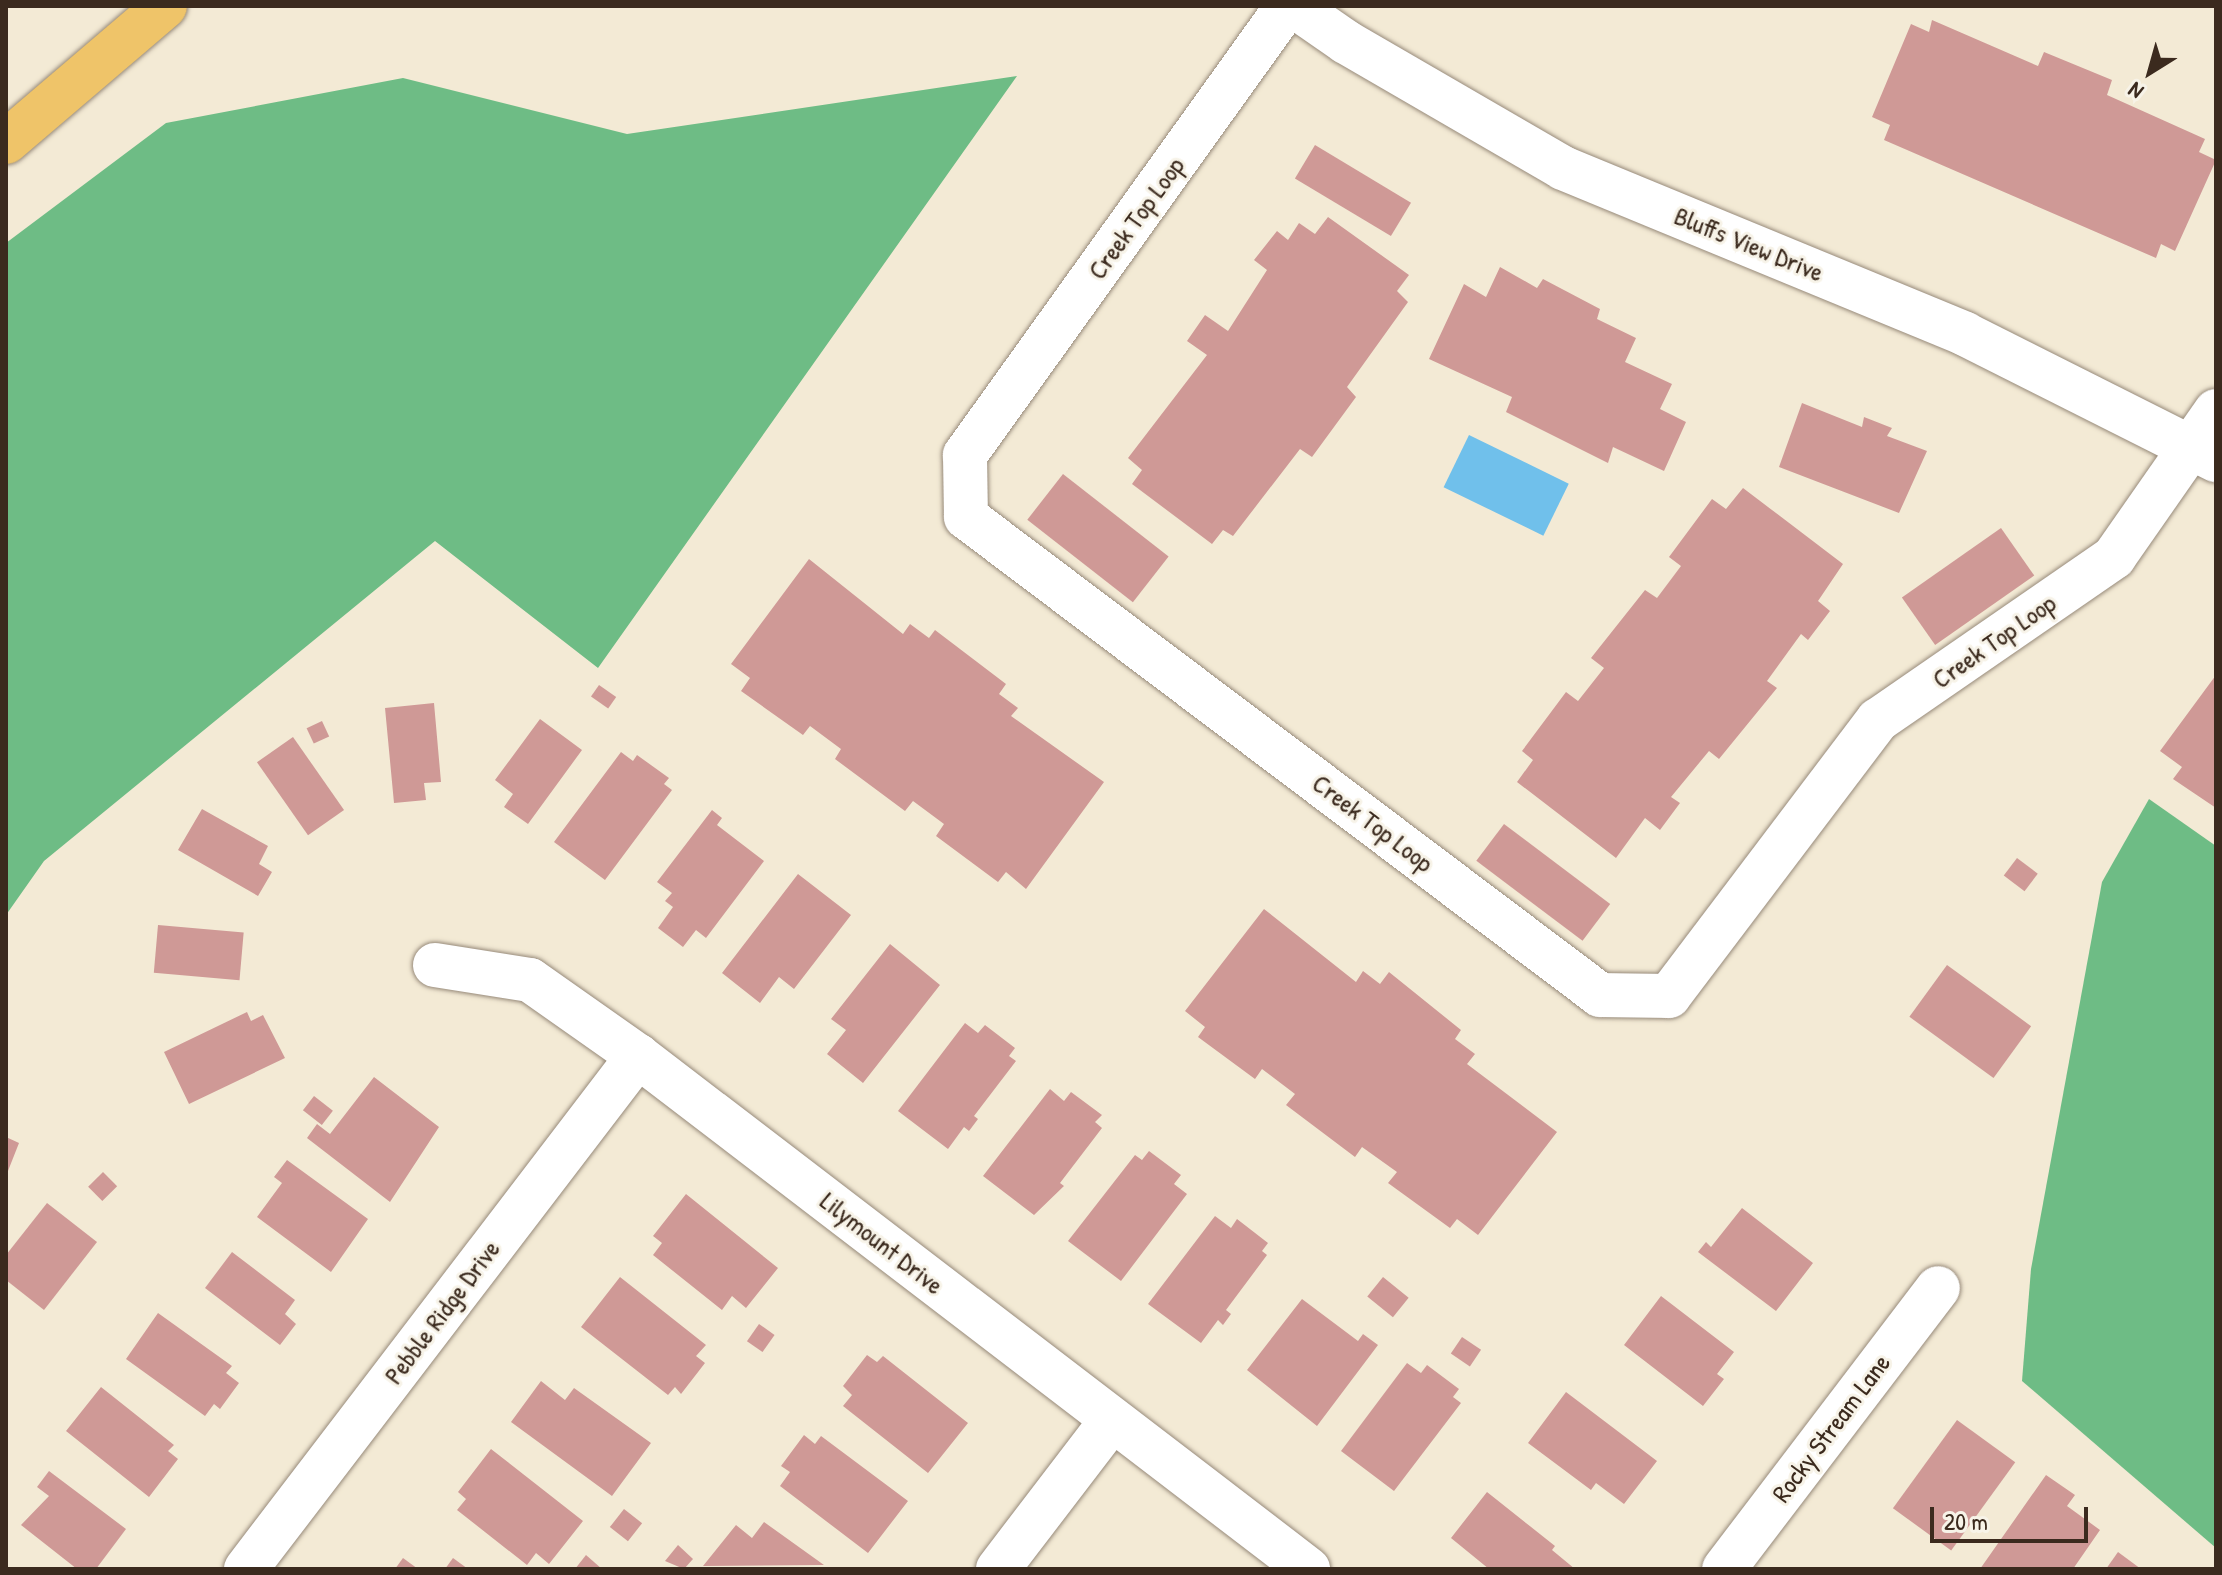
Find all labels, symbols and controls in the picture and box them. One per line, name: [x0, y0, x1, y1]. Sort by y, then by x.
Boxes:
north arrow: [2110, 32, 2190, 112]
text: N: [2122, 76, 2149, 107]
street label: Creek Top Loop: [1081, 151, 1191, 285]
street label: Bluffs View Drive: [1670, 200, 1828, 288]
street label: Creek Top Loop: [1926, 587, 2062, 695]
street label: Creek Top Loop: [1306, 767, 1440, 879]
street label: Lilymount Drive: [814, 1185, 950, 1301]
street label: Pebble Ridge Drive: [378, 1234, 506, 1390]
street label: Rocky Stream Lane: [1765, 1348, 1897, 1508]
scale bar: [1934, 1491, 2092, 1541]
text: 20 m: [1944, 1505, 1988, 1537]

